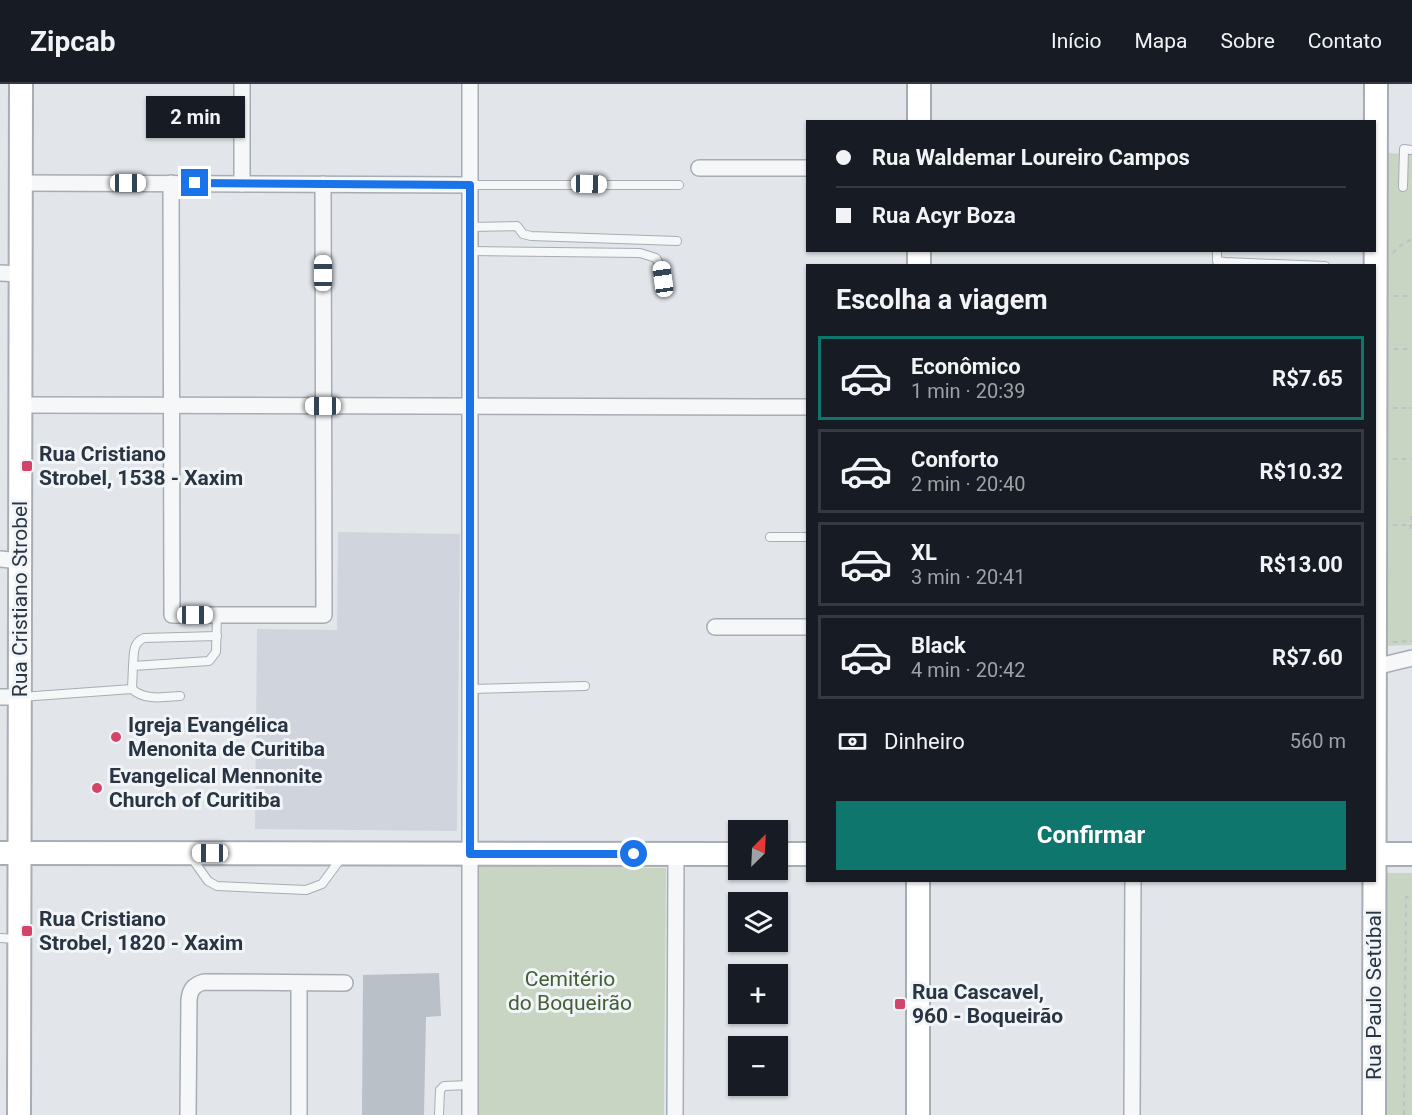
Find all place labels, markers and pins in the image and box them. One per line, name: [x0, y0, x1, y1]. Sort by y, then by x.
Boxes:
place label: Rua Cristiano Strobel, 1538 - Xaxim: [39, 442, 243, 490]
marker: Rua Cristiano Strobel, 1538 - Xaxim: [20, 459, 34, 473]
place label: Igreja Evangélica Menonita de Curitiba: [128, 713, 325, 761]
marker: Igreja Evangélica Menonita de Curitiba: [109, 730, 123, 744]
place label: Evangelical Mennonite Church of Curitiba: [109, 764, 322, 812]
marker: Evangelical Mennonite Church of Curitiba: [90, 781, 104, 795]
place label: Rua Cristiano Strobel, 1820 - Xaxim: [39, 907, 243, 955]
marker: Rua Cristiano Strobel, 1820 - Xaxim: [20, 924, 34, 938]
place label: Rua Cascavel, 960 - Boqueirão: [912, 980, 1063, 1028]
marker: Rua Cascavel, 960 - Boqueirão: [893, 997, 907, 1011]

